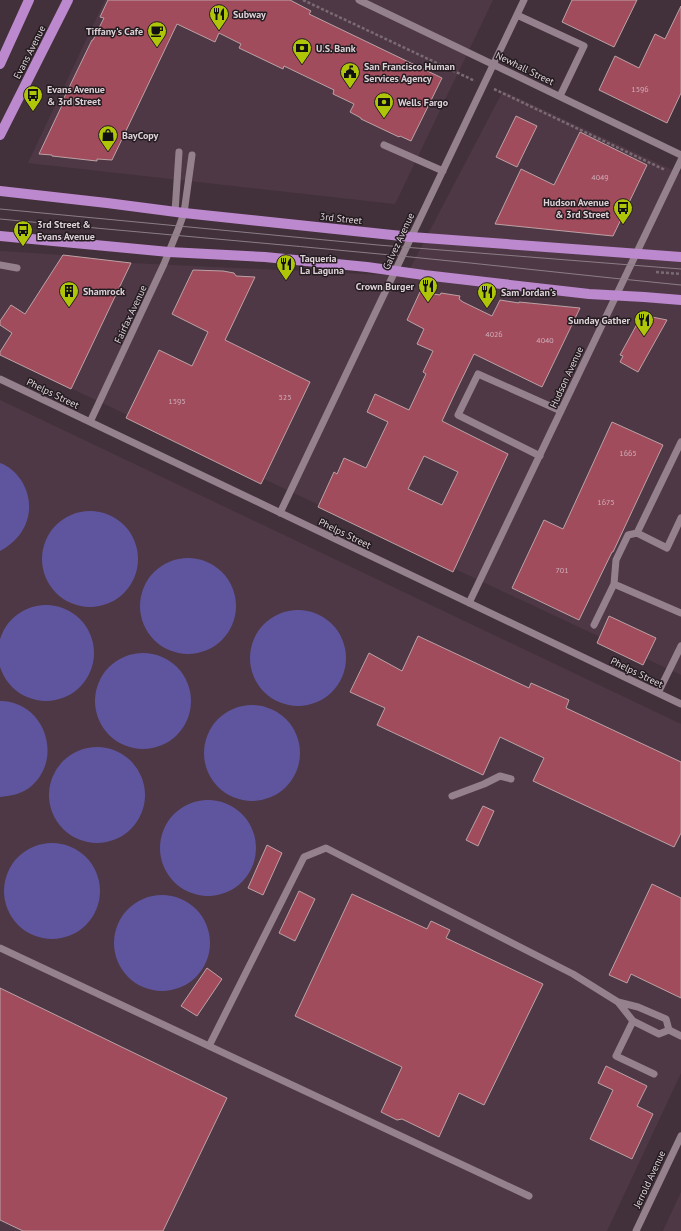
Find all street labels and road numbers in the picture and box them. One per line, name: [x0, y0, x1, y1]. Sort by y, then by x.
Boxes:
street label: Evans Avenue: [10, 23, 48, 81]
street label: Newhall Street: [493, 49, 557, 88]
street label: 3rd Street: [319, 210, 363, 227]
street label: Galvez Avenue: [380, 211, 417, 272]
street label: Fairfax Avenue: [111, 283, 150, 345]
street label: Hudson Avenue: [547, 344, 586, 410]
street label: Phelps Street: [24, 375, 82, 412]
street label: Phelps Street: [316, 515, 374, 552]
street label: Phelps Street: [608, 654, 666, 691]
street label: Jerrold Avenue: [630, 1148, 668, 1211]

